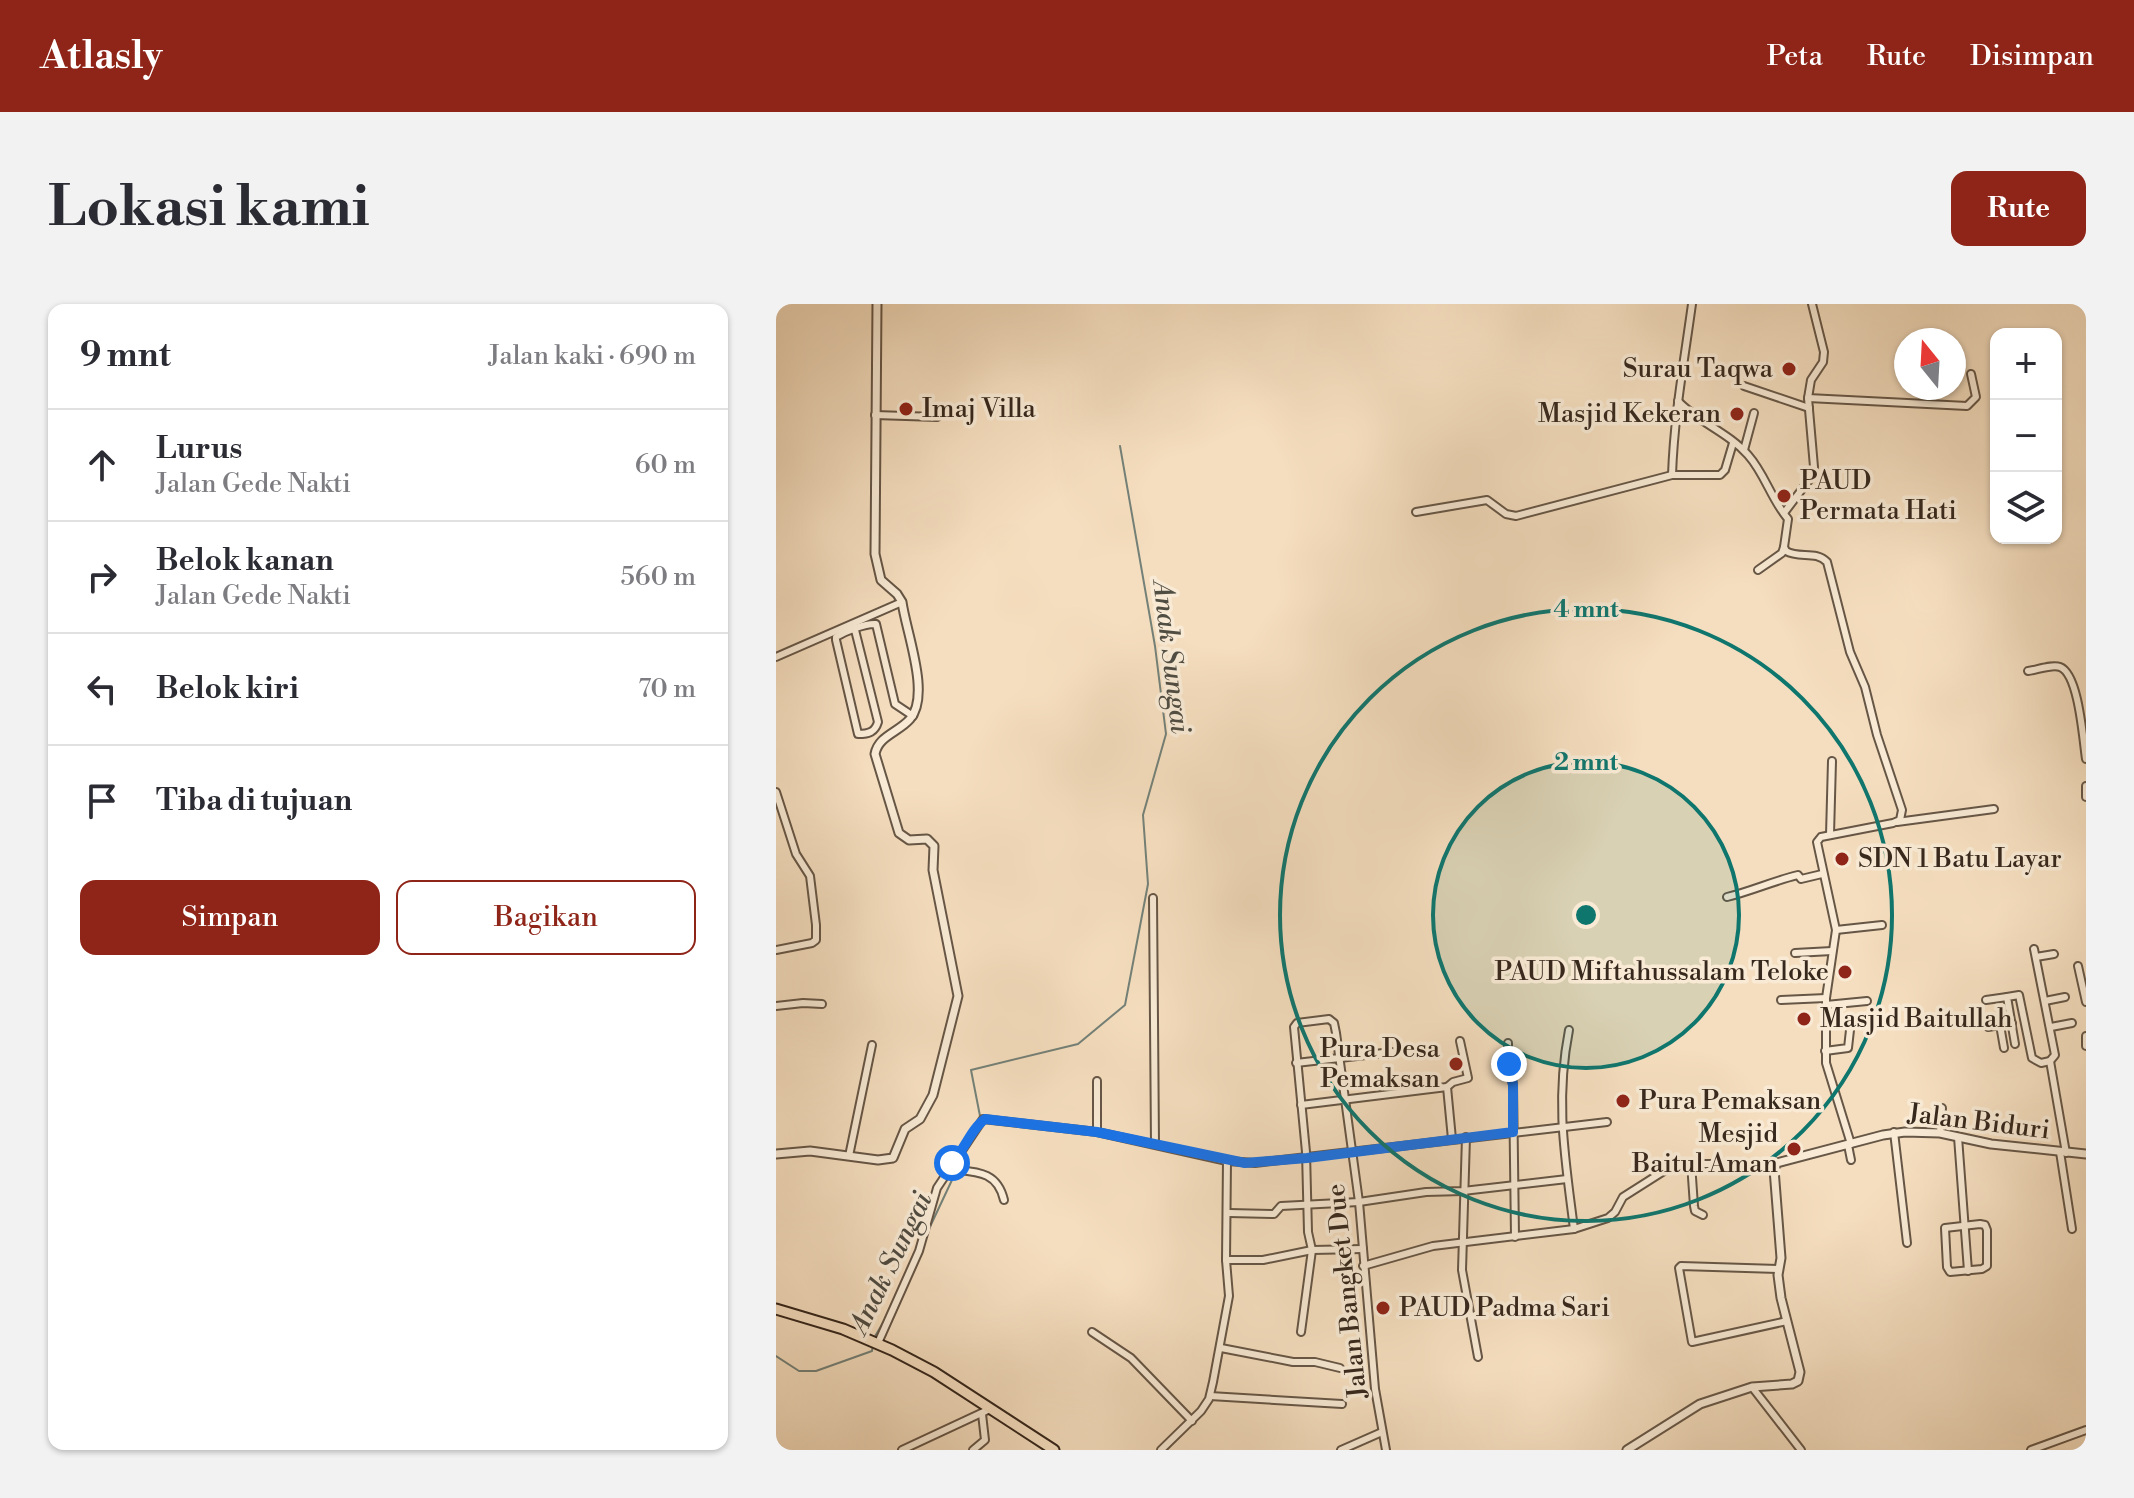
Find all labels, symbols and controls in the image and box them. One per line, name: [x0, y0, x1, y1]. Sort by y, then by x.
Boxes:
text: Atlasly: [40, 33, 163, 80]
text: Peta: [1767, 39, 1823, 74]
text: Rute: [1867, 39, 1926, 74]
text: Disimpan: [1970, 39, 2094, 74]
button: Rute: [1951, 171, 2086, 246]
text: Lokasi kami: [48, 173, 370, 243]
north arrow: [1894, 328, 1966, 400]
map controls: [1990, 328, 2062, 544]
button: +: [1990, 328, 2062, 400]
text: 9 mnt: [80, 335, 171, 377]
text: Jalan kaki · 690 m: [488, 340, 696, 372]
place label: Surau Taqwa: [1623, 353, 1774, 385]
marker: Surau Taqwa: [1780, 360, 1798, 378]
place label: Imaj Villa: [922, 393, 1037, 425]
place label: Masjid Kekeran: [1538, 398, 1721, 430]
marker: Imaj Villa: [897, 400, 915, 418]
button: −: [1990, 400, 2062, 472]
marker: Masjid Kekeran: [1728, 405, 1746, 423]
text: Lurus: [156, 430, 242, 468]
icon: ahead: [80, 443, 124, 487]
text: 60 m: [635, 449, 696, 481]
place label: PAUD Permata Hati: [1800, 465, 1957, 527]
text: Jalan Gede Nakti: [156, 468, 351, 500]
button: layers: [1990, 472, 2062, 544]
marker: PAUD Permata Hati: [1775, 487, 1793, 505]
text: Belok kanan: [156, 542, 334, 580]
icon: right: [80, 555, 124, 599]
text: 560 m: [621, 561, 696, 593]
water label: Anak Sungai: [1144, 576, 1198, 736]
text: Jalan Gede Nakti: [156, 580, 351, 612]
text: 4 mnt: [1554, 595, 1619, 625]
icon: left: [80, 667, 124, 711]
text: Belok kiri: [156, 670, 299, 708]
text: 70 m: [638, 673, 696, 705]
text: 2 mnt: [1554, 748, 1618, 778]
icon: arrive: [80, 779, 124, 823]
text: Tiba di tujuan: [156, 782, 352, 820]
place label: SDN 1 Batu Layar: [1858, 843, 2062, 875]
marker: SDN 1 Batu Layar: [1833, 850, 1851, 868]
button: Simpan: [80, 880, 380, 955]
button: Bagikan: [396, 880, 696, 955]
centre of rings: [1572, 901, 1600, 929]
place label: PAUD Miftahussalam Teloke: [1495, 956, 1829, 988]
marker: PAUD Miftahussalam Teloke: [1836, 963, 1854, 981]
place label: Masjid Baitullah: [1820, 1003, 2013, 1035]
marker: Masjid Baitullah: [1795, 1010, 1813, 1028]
place label: Pura Desa Pemaksan: [1320, 1033, 1441, 1095]
route end: [1491, 1046, 1527, 1082]
marker: Pura Desa Pemaksan: [1447, 1055, 1465, 1073]
place label: Pura Pemaksan: [1639, 1085, 1821, 1117]
marker: Pura Pemaksan: [1614, 1092, 1632, 1110]
street label: Jalan Biduri: [1905, 1097, 2052, 1147]
place label: Mesjid Baitul Aman: [1631, 1118, 1778, 1180]
marker: Mesjid Baitul Aman: [1785, 1140, 1803, 1158]
route start: [934, 1145, 970, 1181]
street label: Jalan Bangket Due: [1320, 1182, 1374, 1401]
water label: Anak Sungai: [840, 1186, 941, 1342]
place label: PAUD Padma Sari: [1399, 1292, 1610, 1324]
marker: PAUD Padma Sari: [1374, 1299, 1392, 1317]

